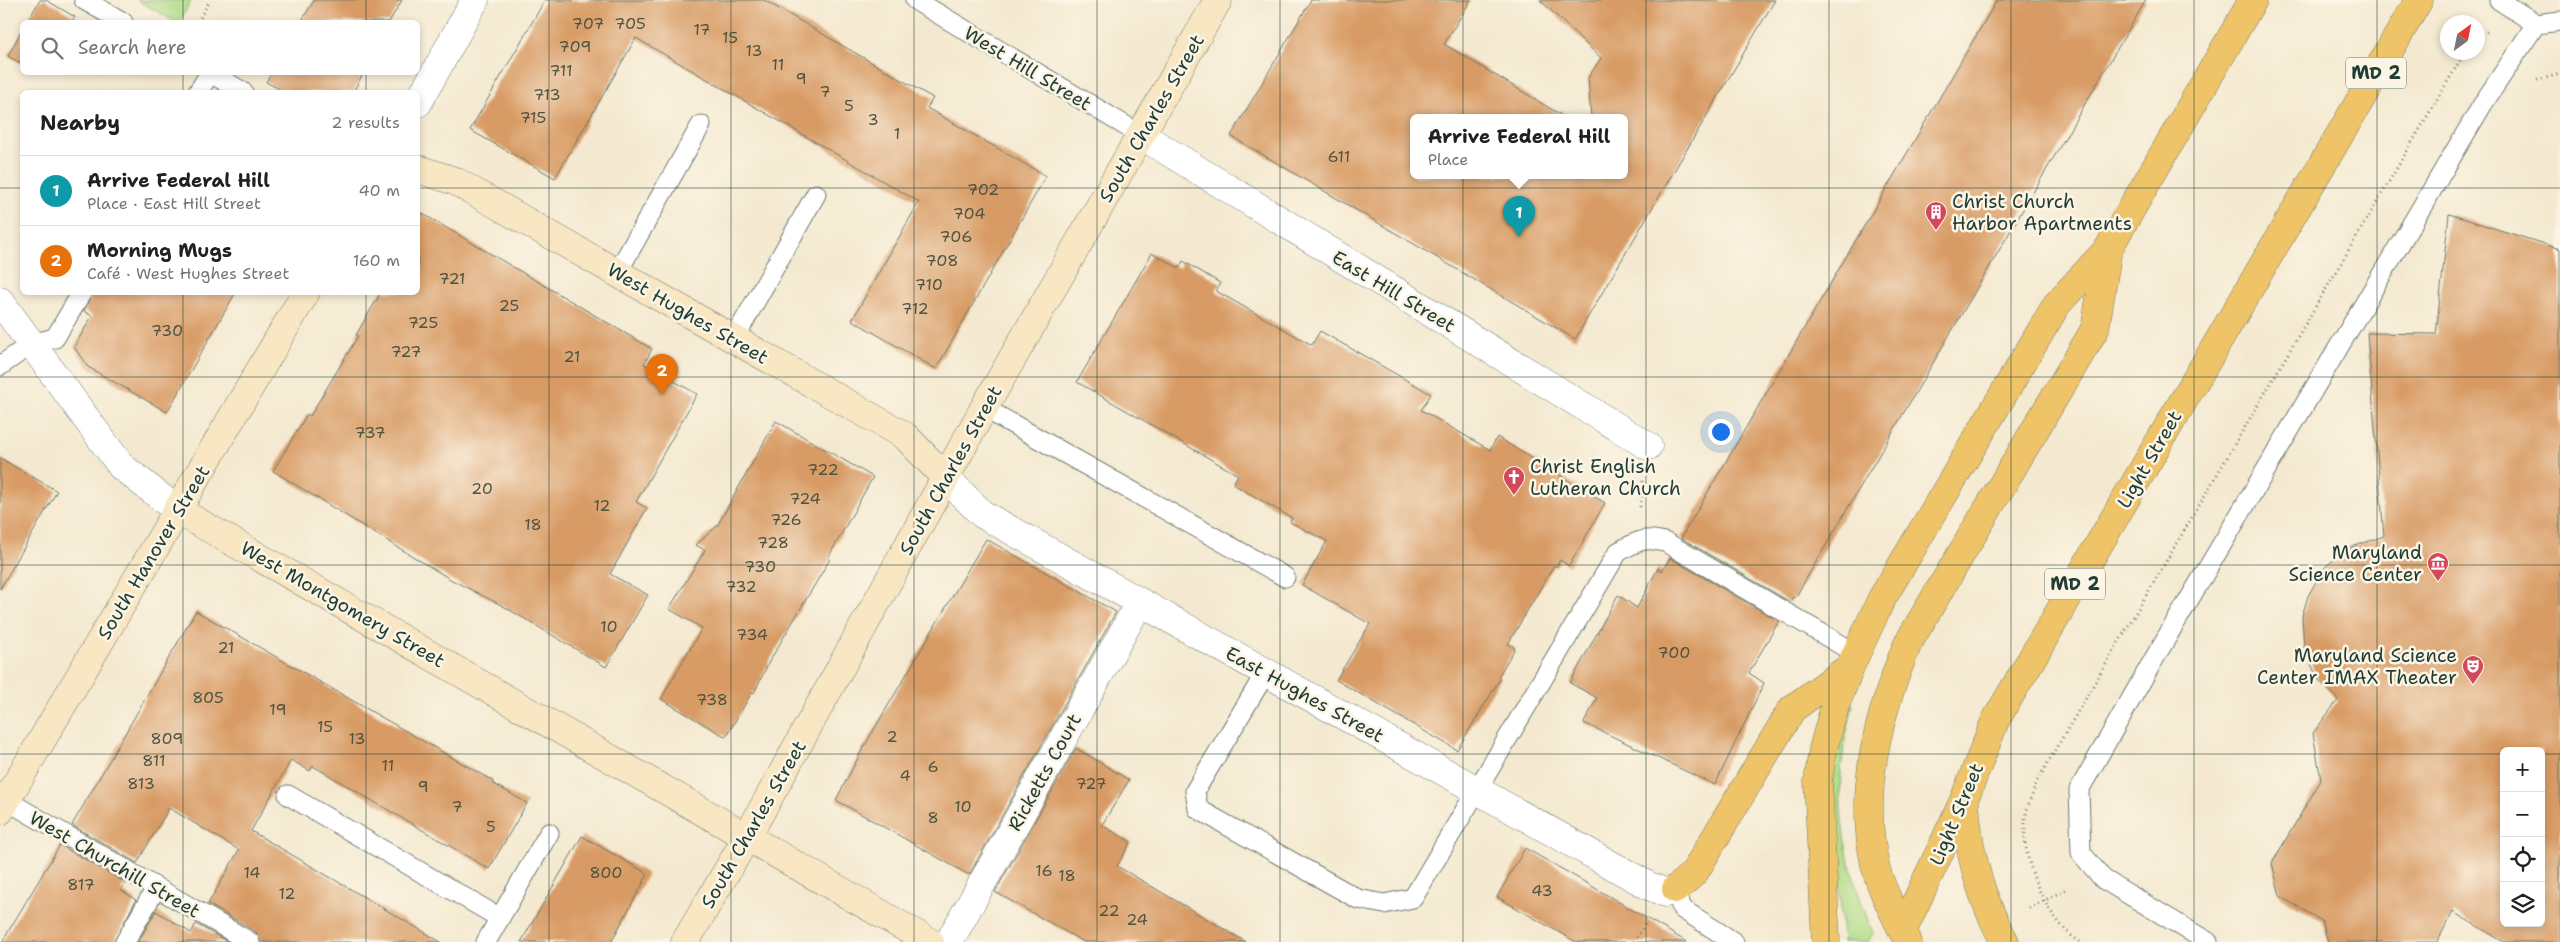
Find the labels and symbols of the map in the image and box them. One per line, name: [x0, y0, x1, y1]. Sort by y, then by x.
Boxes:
house number: 707: [572, 13, 604, 34]
house number: 705: [614, 13, 646, 34]
north arrow: [2440, 15, 2485, 60]
house number: 17: [693, 19, 711, 40]
street label: West Hill Street: [959, 20, 1096, 116]
house number: 15: [722, 27, 738, 48]
street label: South Charles Street: [1093, 30, 1210, 207]
house number: 709: [559, 36, 591, 57]
house number: 13: [745, 40, 763, 61]
house number: 11: [772, 54, 784, 75]
road number: MD 2: [2346, 58, 2406, 88]
house number: 711: [549, 60, 573, 81]
house number: 9: [795, 68, 807, 89]
house number: 7: [819, 81, 831, 102]
house number: 713: [533, 84, 561, 105]
house number: 5: [844, 95, 854, 116]
house number: 715: [520, 107, 546, 128]
house number: 3: [867, 109, 879, 130]
house number: 1: [894, 123, 900, 144]
house number: 611: [1328, 146, 1350, 167]
house number: 702: [967, 179, 999, 200]
place label: Christ Church Harbor Apartments: [1952, 189, 2132, 236]
pin: 1: [1503, 196, 1535, 237]
building icon: Christ Church Harbor Apartments: [1924, 200, 1948, 231]
house number: 704: [953, 203, 985, 224]
house number: 706: [940, 226, 972, 247]
street label: East Hill Street: [1327, 245, 1460, 338]
house number: 708: [926, 250, 959, 271]
street label: West Hughes Street: [603, 257, 773, 370]
house number: 721: [439, 268, 465, 289]
house number: 710: [915, 274, 943, 295]
house number: 25: [499, 295, 519, 316]
house number: 712: [901, 298, 929, 319]
house number: 725: [408, 312, 438, 333]
house number: 730: [151, 320, 183, 341]
house number: 727: [390, 341, 422, 362]
house number: 21: [563, 346, 581, 367]
pin: 2: [646, 354, 678, 395]
street label: South Charles Street: [893, 381, 1007, 559]
street label: Light Street: [2111, 406, 2187, 513]
your location: [1708, 419, 1734, 445]
house number: 737: [354, 422, 386, 443]
place label: Christ English Lutheran Church: [1530, 454, 1681, 501]
house number: 722: [807, 459, 839, 480]
street label: South Hanover Street: [91, 461, 215, 644]
church icon: Christ English Lutheran Church: [1502, 465, 1526, 496]
house number: 20: [471, 478, 493, 499]
house number: 724: [789, 488, 821, 509]
house number: 12: [593, 495, 611, 516]
house number: 726: [770, 509, 802, 530]
house number: 18: [524, 514, 542, 535]
house number: 728: [757, 532, 789, 553]
street label: West Montgomery Street: [236, 536, 449, 673]
place label: Maryland Science Center: [2289, 540, 2422, 587]
museum icon: Maryland Science Center: [2426, 551, 2450, 582]
house number: 730: [744, 556, 776, 577]
road number: MD 2: [2045, 568, 2105, 600]
house number: 732: [725, 576, 757, 597]
house number: 10: [600, 616, 618, 637]
house number: 734: [736, 624, 768, 645]
house number: 21: [217, 637, 235, 658]
street label: East Hughes Street: [1221, 641, 1388, 748]
house number: 700: [1657, 642, 1691, 663]
place label: Maryland Science Center IMAX Theater: [2257, 643, 2457, 690]
theatre icon: Maryland Science Center IMAX Theater: [2461, 654, 2485, 685]
house number: 805: [192, 687, 224, 708]
house number: 738: [696, 689, 728, 710]
house number: 19: [269, 699, 287, 720]
street label: Ricketts Court: [1002, 709, 1087, 835]
house number: 15: [317, 716, 333, 737]
house number: 2: [886, 726, 898, 747]
house number: 809: [151, 728, 183, 749]
house number: 13: [348, 728, 366, 749]
street label: South Charles Street: [695, 736, 812, 913]
house number: 811: [142, 750, 166, 771]
house number: 11: [382, 755, 394, 776]
house number: 6: [927, 756, 939, 777]
street label: Light Street: [1924, 759, 1989, 869]
house number: 4: [899, 765, 911, 786]
house number: 813: [127, 773, 155, 794]
house number: 727: [1075, 773, 1107, 794]
house number: 9: [417, 776, 429, 797]
house number: 7: [451, 796, 463, 817]
house number: 10: [954, 796, 972, 817]
street label: West Churchill Street: [25, 805, 205, 924]
house number: 8: [927, 807, 939, 828]
house number: 5: [486, 816, 496, 837]
house number: 16: [1035, 860, 1053, 881]
house number: 14: [243, 862, 261, 883]
house number: 800: [589, 862, 623, 883]
house number: 18: [1058, 865, 1076, 886]
house number: 817: [67, 874, 95, 895]
house number: 43: [1531, 880, 1553, 901]
house number: 12: [278, 883, 296, 904]
house number: 22: [1098, 900, 1120, 921]
house number: 24: [1126, 909, 1148, 930]

